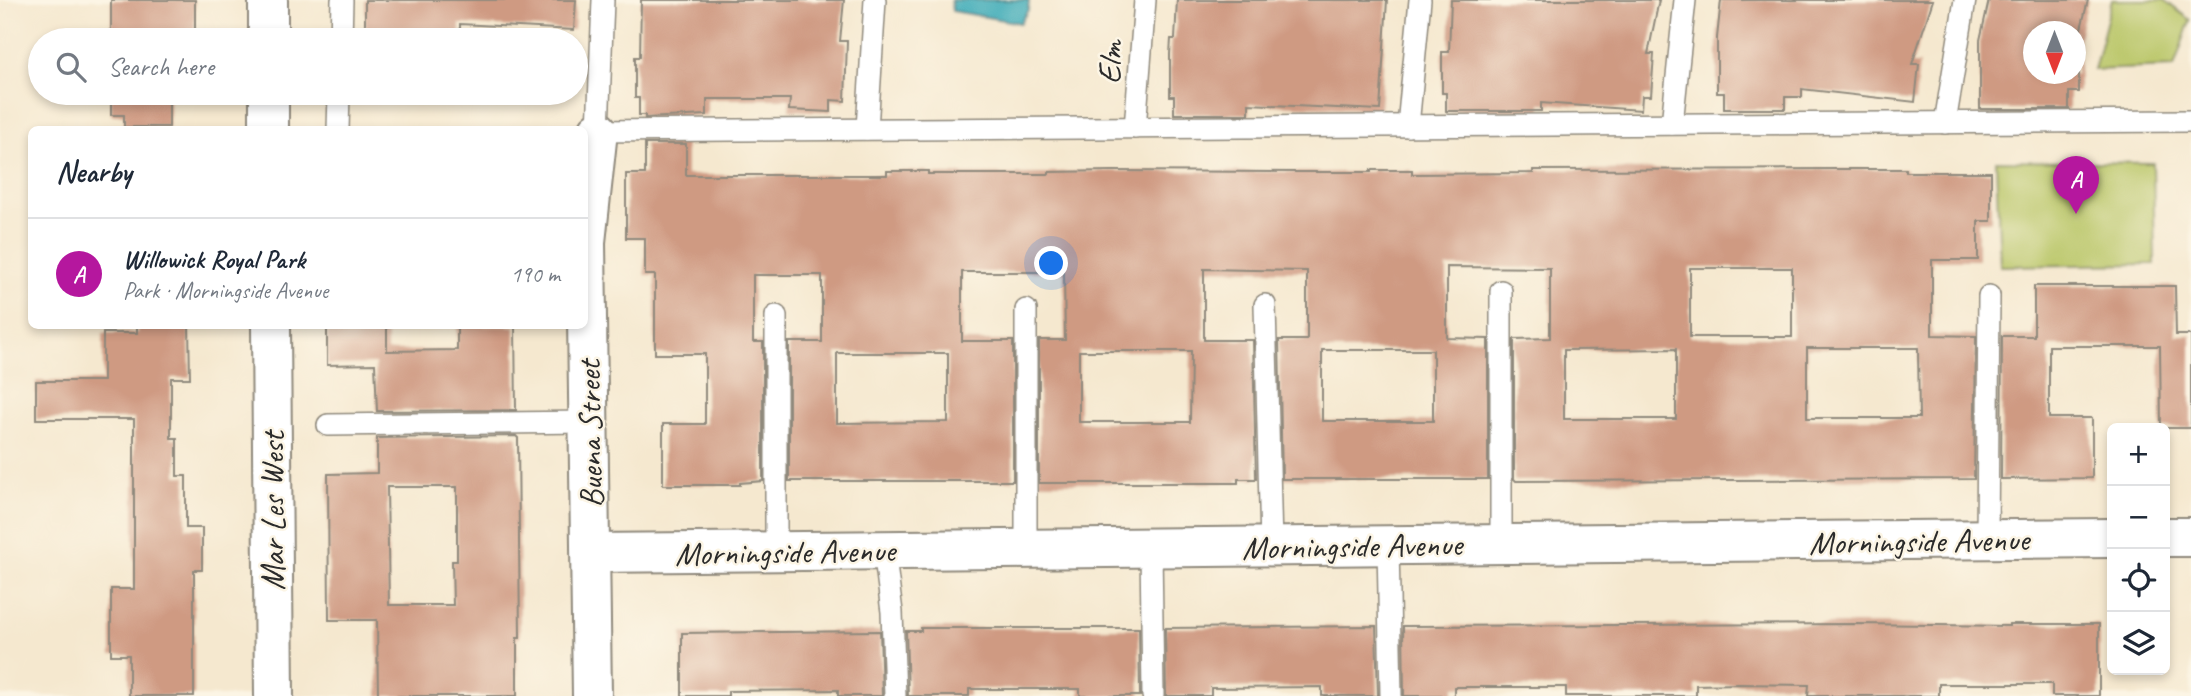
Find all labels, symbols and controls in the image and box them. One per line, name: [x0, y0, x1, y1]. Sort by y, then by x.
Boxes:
north arrow: [2023, 21, 2086, 84]
search box: [28, 28, 588, 105]
street label: Elm: [1088, 37, 1133, 85]
icon: search: [52, 48, 90, 86]
text: Search here: [108, 50, 214, 83]
text: Nearby: [56, 153, 132, 191]
pin: A: [2053, 156, 2099, 214]
text: Willowick Royal Park: [123, 243, 305, 276]
your location: [1034, 246, 1068, 280]
text: A: [73, 260, 85, 289]
text: 190 m: [511, 260, 560, 289]
text: Park · Morningside Avenue: [123, 276, 328, 305]
street label: Buena Street: [568, 357, 612, 508]
map controls: [2107, 423, 2170, 675]
button: +: [2107, 423, 2170, 486]
street label: Mar Les West: [252, 429, 294, 590]
button: −: [2107, 486, 2170, 549]
street label: Morningside Avenue: [1809, 518, 2032, 564]
street label: Morningside Avenue: [1242, 523, 1465, 569]
street label: Morningside Avenue: [675, 529, 898, 575]
button: locate: [2107, 549, 2170, 612]
button: layers: [2107, 612, 2170, 675]

